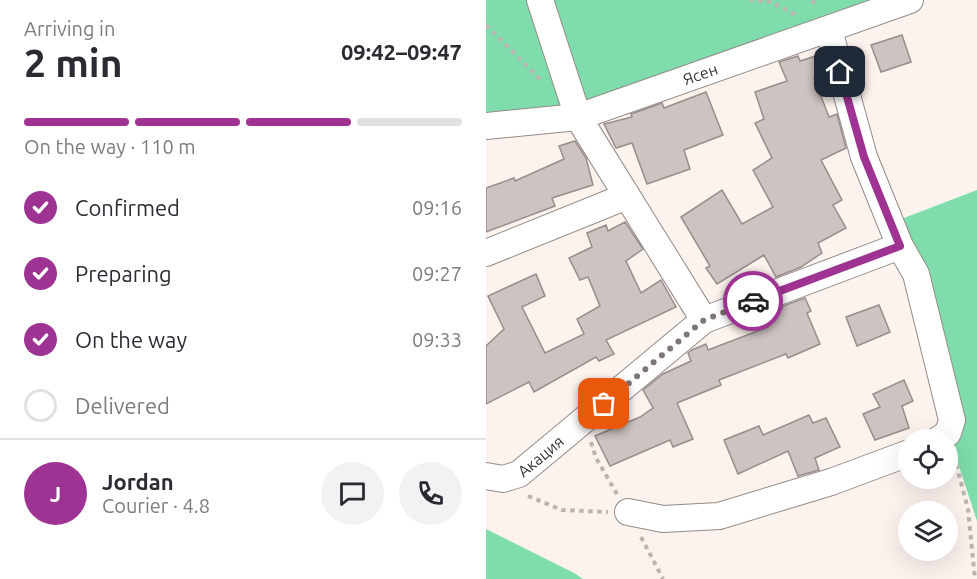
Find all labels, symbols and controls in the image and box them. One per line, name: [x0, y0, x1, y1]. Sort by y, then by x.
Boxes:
text: Arriving in: [24, 17, 115, 40]
text: 09:42–09:47: [341, 39, 462, 64]
text: 2 min: [24, 41, 123, 84]
pin: [814, 46, 865, 97]
icon: home: [823, 55, 856, 88]
street label: Ясен: [680, 60, 720, 88]
text: On the way · 110 m: [24, 135, 196, 158]
icon: check: [24, 191, 57, 224]
text: Confirmed: [75, 195, 180, 220]
text: 09:16: [412, 196, 462, 219]
icon: check: [24, 257, 57, 290]
text: Preparing: [75, 261, 172, 286]
text: 09:27: [412, 262, 462, 285]
courier: [723, 271, 783, 331]
icon: car: [737, 285, 770, 318]
icon: check: [24, 323, 57, 356]
text: On the way: [75, 327, 187, 352]
text: 09:33: [412, 328, 462, 351]
pin: [578, 378, 629, 429]
icon: bag: [587, 387, 620, 420]
text: Delivered: [75, 393, 170, 418]
map controls: [898, 429, 958, 561]
button: locate: [898, 429, 958, 489]
street label: Акация: [514, 432, 567, 480]
button: chat: [321, 462, 384, 525]
button: phone: [399, 462, 462, 525]
text: Jordan: [102, 469, 174, 494]
text: J: [50, 481, 61, 506]
text: Courier · 4.8: [102, 494, 210, 517]
button: layers: [898, 501, 958, 561]

